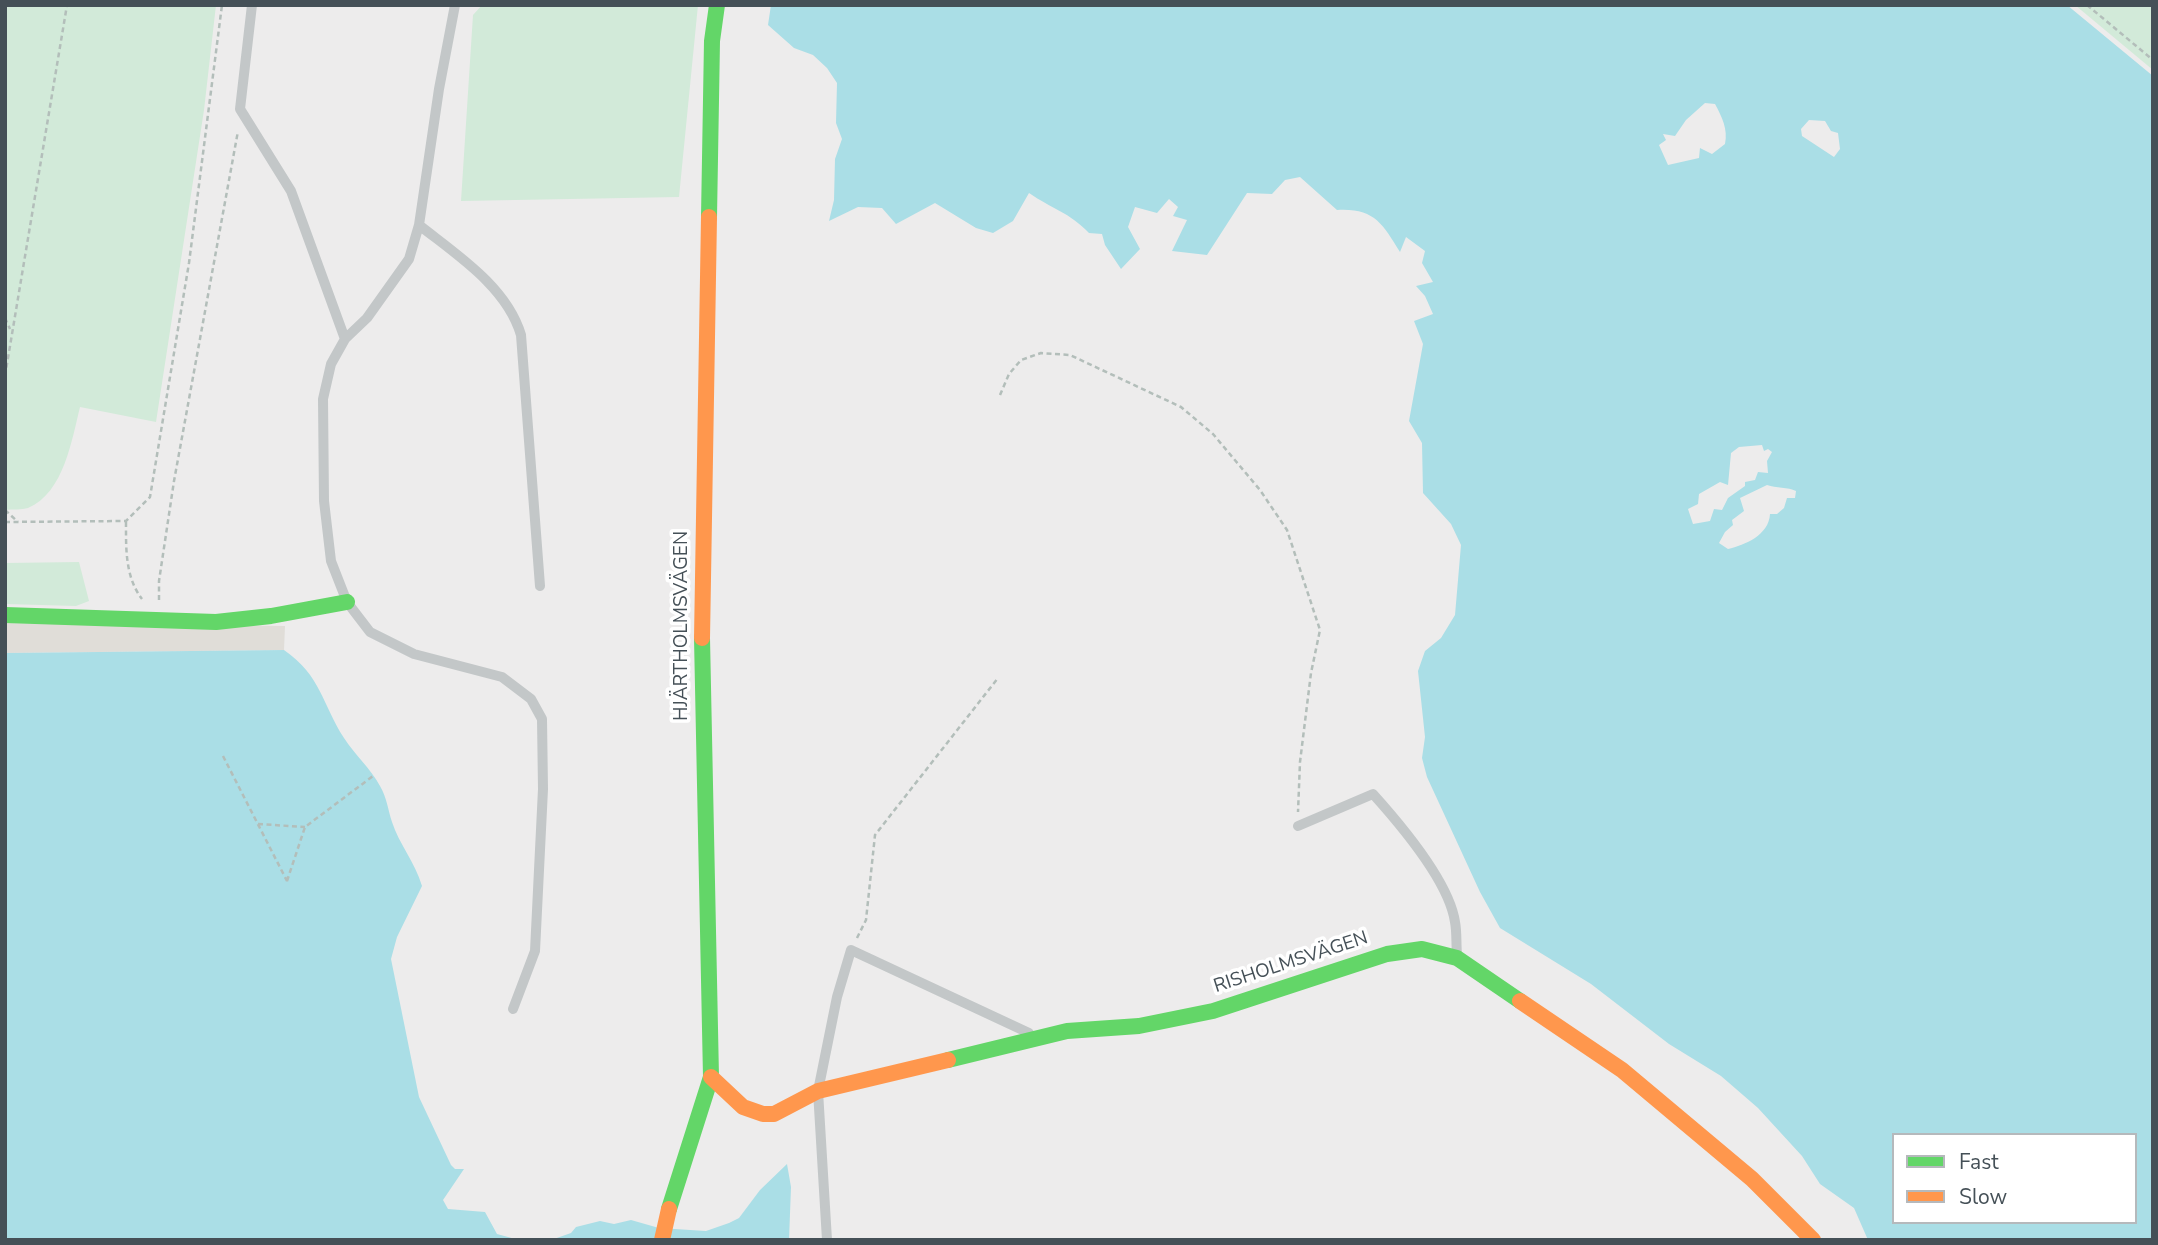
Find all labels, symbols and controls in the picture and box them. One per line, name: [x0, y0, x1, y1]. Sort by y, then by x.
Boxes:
street label: HJÄRTHOLMSVÄGEN: [671, 531, 693, 721]
street label: RISHOLMSVÄGEN: [1211, 927, 1371, 999]
legend: [1892, 1133, 2137, 1224]
text: Fast: [1959, 1148, 1999, 1176]
text: Slow: [1959, 1183, 2007, 1211]

